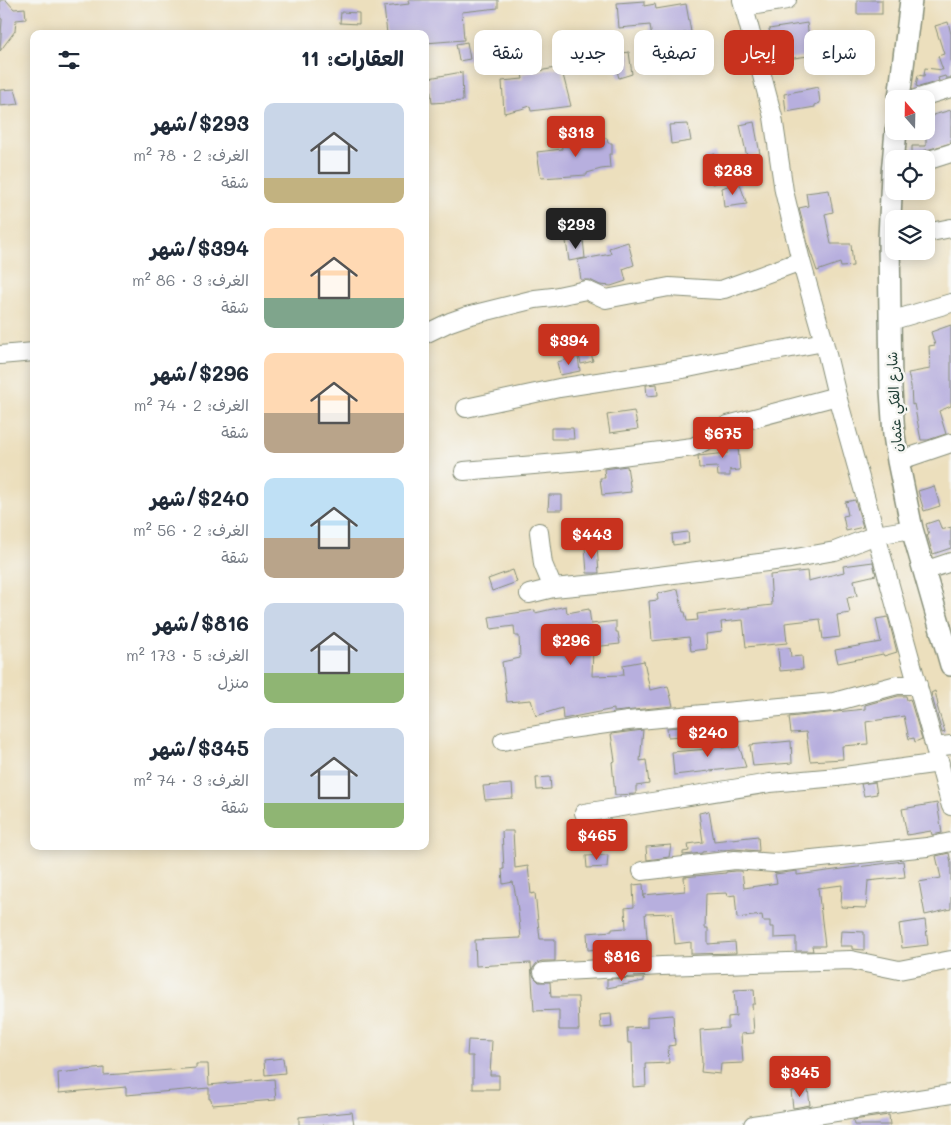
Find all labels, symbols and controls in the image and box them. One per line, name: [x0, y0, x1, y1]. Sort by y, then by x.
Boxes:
chip: شقة: [474, 30, 542, 75]
chip: جديد: [552, 30, 624, 75]
chip: تصفية: [634, 30, 714, 75]
chip: إيجار: [724, 30, 794, 75]
chip: شراء: [804, 30, 875, 75]
text: العقارات: 11: [301, 44, 404, 71]
icon: filters: [55, 46, 83, 74]
north arrow: [885, 90, 935, 140]
map controls: [885, 90, 935, 260]
text: $293/شهر: [152, 109, 249, 136]
pin: $313: [546, 116, 606, 158]
text: $313: [558, 121, 594, 142]
icon: home: [304, 123, 364, 183]
text: الغرف: 2 · 78 m²: [133, 144, 249, 165]
button: locate: [885, 150, 935, 200]
pin: $283: [703, 154, 763, 196]
text: $283: [714, 159, 752, 180]
text: شقة: [221, 171, 249, 192]
pin: $293: [546, 208, 606, 250]
button: layers: [885, 210, 935, 260]
text: $293: [557, 213, 595, 234]
text: $394/شهر: [150, 234, 249, 261]
icon: home: [304, 248, 364, 308]
text: الغرف: 3 · 86 m²: [132, 269, 249, 290]
text: شقة: [221, 296, 249, 317]
pin: $394: [539, 324, 599, 366]
text: $394: [549, 329, 589, 350]
street label: شارع الفكي عثمان: [882, 351, 910, 453]
text: $296/شهر: [152, 359, 249, 386]
icon: home: [304, 373, 364, 433]
text: الغرف: 2 · 74 m²: [134, 394, 249, 415]
pin: $675: [693, 416, 753, 459]
text: شقة: [221, 421, 249, 442]
text: $675: [704, 422, 742, 443]
text: $240/شهر: [150, 484, 249, 511]
icon: home: [304, 498, 364, 558]
pin: $443: [562, 518, 622, 560]
text: الغرف: 2 · 56 m²: [133, 519, 249, 540]
text: $443: [572, 523, 612, 544]
text: شقة: [221, 546, 249, 567]
text: $816/شهر: [154, 609, 249, 636]
icon: home: [304, 623, 364, 683]
pin: $296: [541, 624, 601, 666]
text: $296: [552, 629, 590, 650]
text: الغرف: 5 · 173 m²: [126, 644, 249, 665]
text: منزل: [217, 671, 249, 692]
pin: $240: [678, 716, 738, 758]
text: $240: [688, 721, 728, 742]
text: $345/شهر: [151, 734, 249, 761]
icon: home: [304, 748, 364, 808]
text: الغرف: 3 · 74 m²: [133, 769, 249, 790]
text: شقة: [221, 796, 249, 817]
pin: $465: [567, 818, 627, 861]
text: $465: [577, 824, 617, 845]
pin: $816: [592, 940, 652, 982]
text: $816: [604, 945, 640, 966]
pin: $345: [770, 1056, 830, 1098]
text: $345: [781, 1061, 819, 1082]

